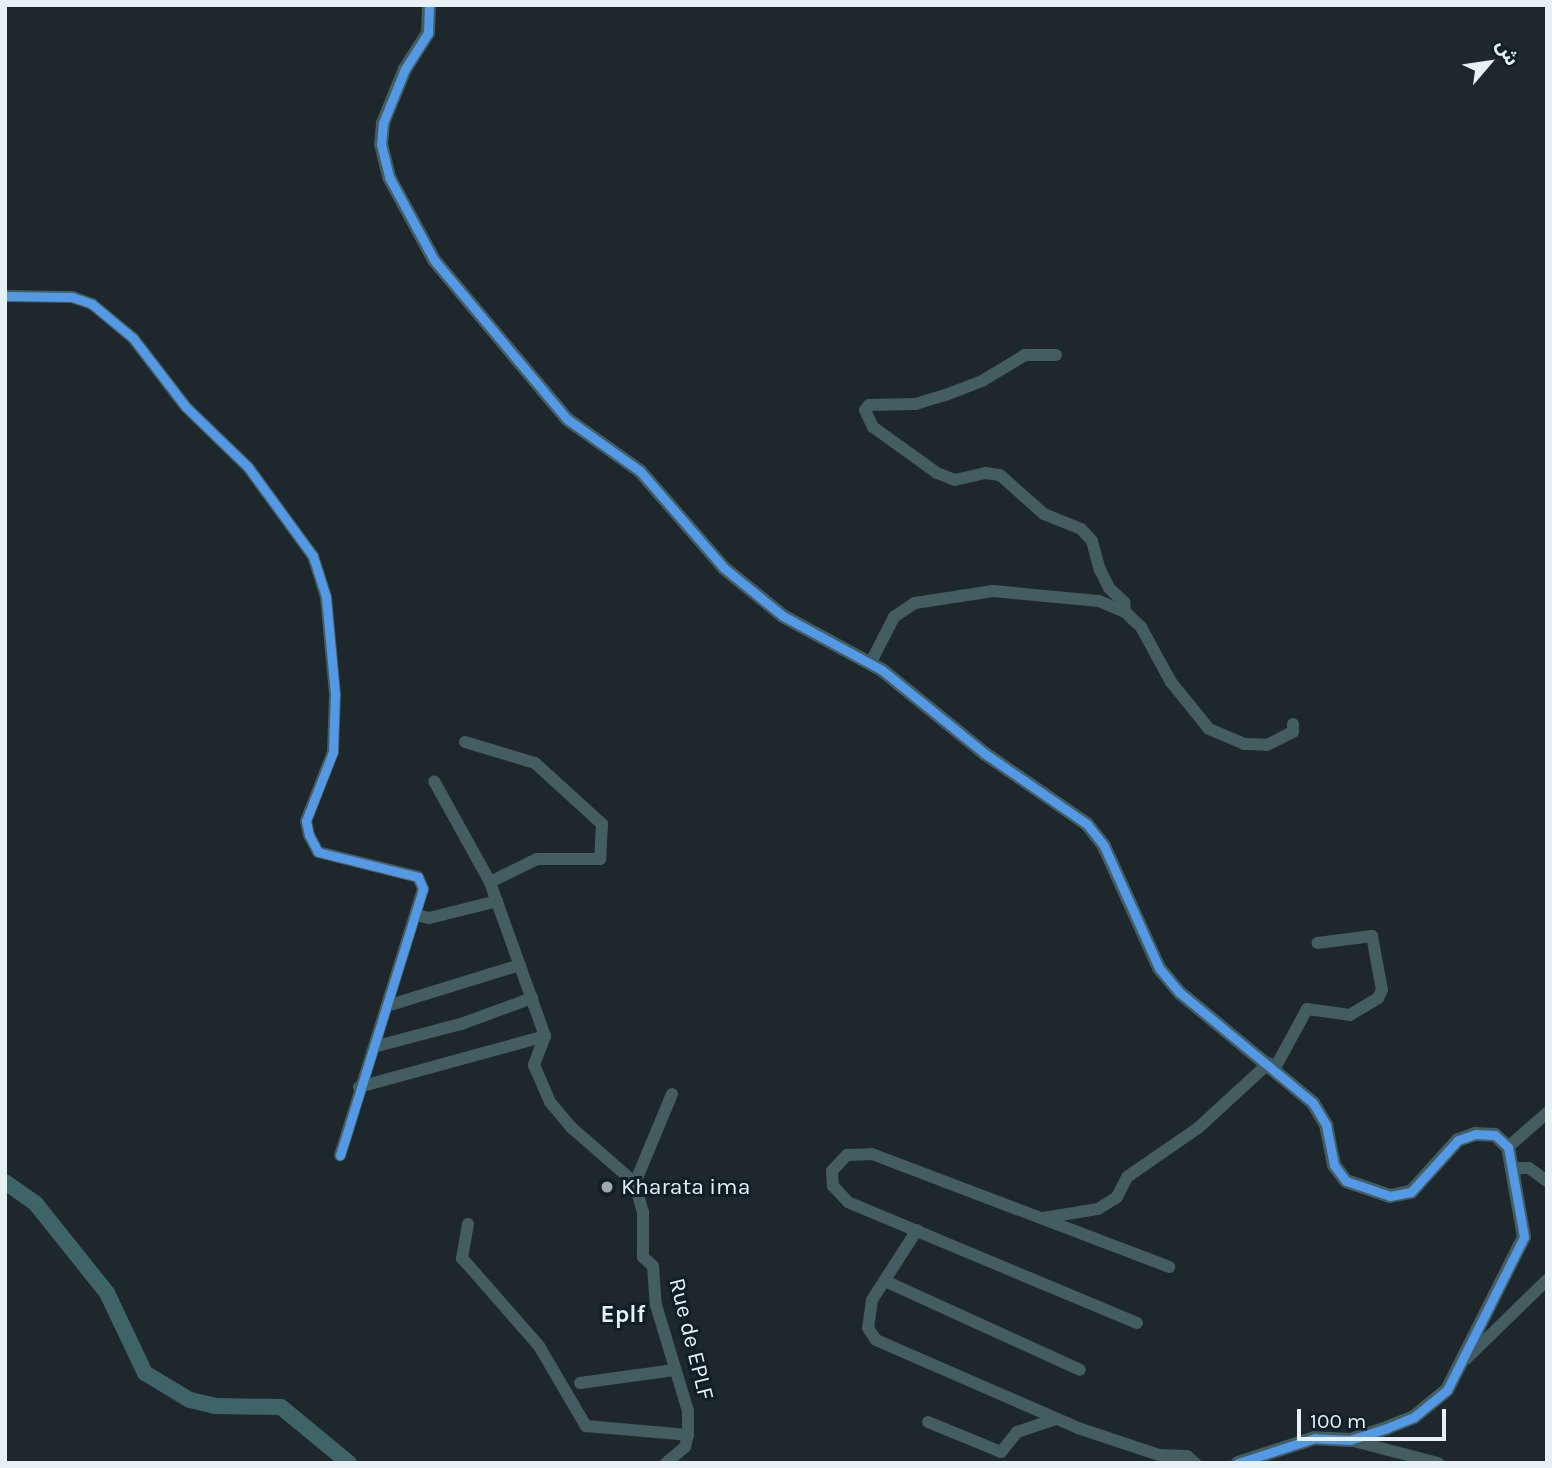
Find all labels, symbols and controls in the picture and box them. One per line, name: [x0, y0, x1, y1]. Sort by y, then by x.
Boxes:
north arrow: [1454, 28, 1524, 98]
text: ش: [1491, 36, 1523, 70]
place label: Kharata ima: [621, 1173, 750, 1201]
marker: Kharata ima: [599, 1179, 615, 1195]
street label: Rue de EPLF: [663, 1275, 719, 1403]
district label: Eplf: [601, 1301, 645, 1329]
scale bar: [1300, 1394, 1449, 1438]
text: 100 m: [1310, 1409, 1367, 1433]

